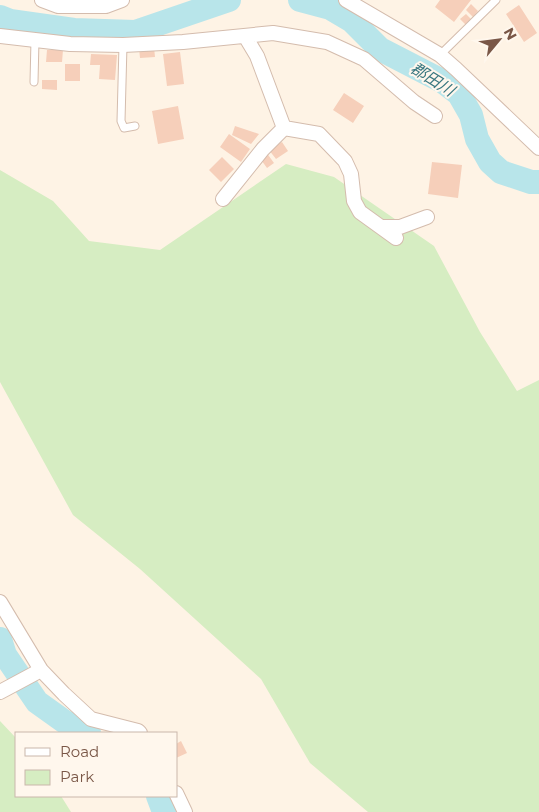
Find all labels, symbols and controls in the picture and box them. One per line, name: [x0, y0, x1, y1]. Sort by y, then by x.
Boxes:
north arrow: [474, 15, 524, 65]
text: N: [500, 24, 521, 43]
water label: 郡田川: [407, 59, 460, 101]
legend: [15, 732, 178, 797]
text: Road: [60, 742, 99, 761]
text: Park: [60, 767, 94, 786]

